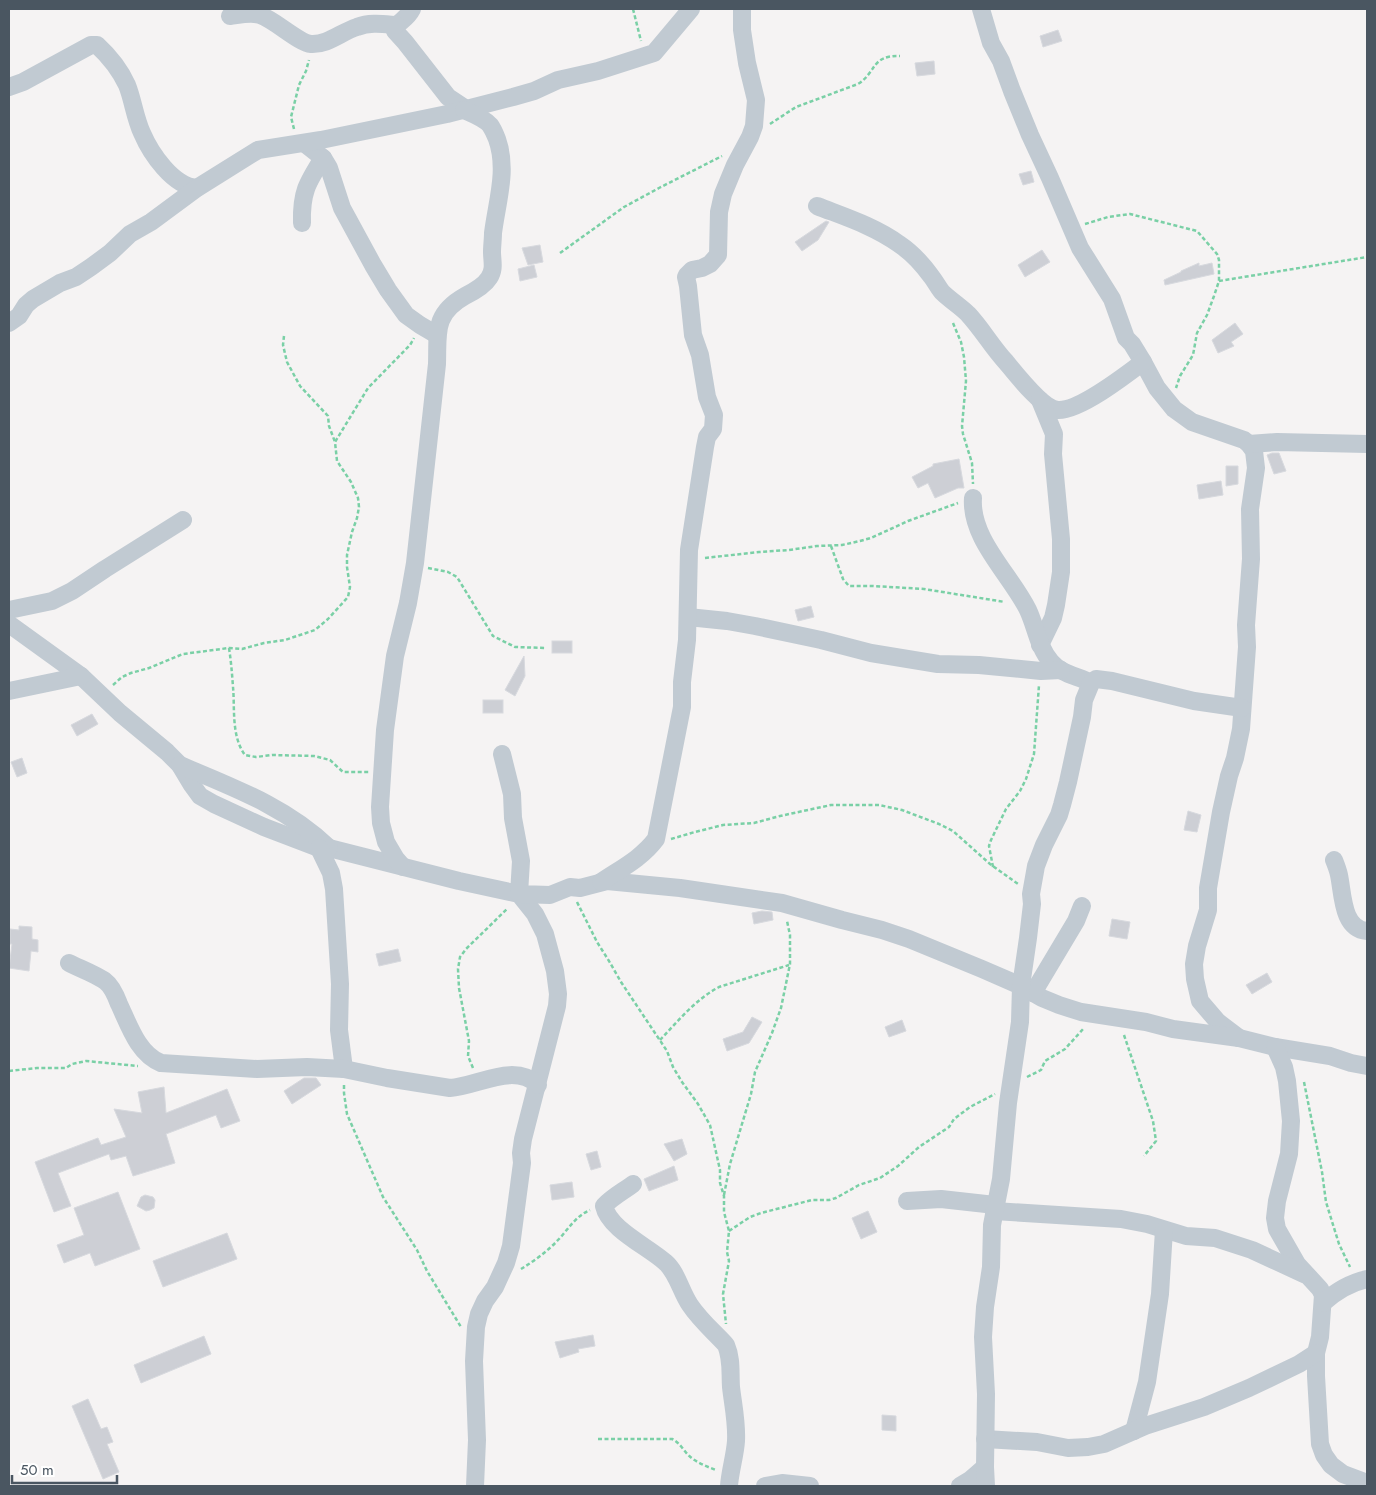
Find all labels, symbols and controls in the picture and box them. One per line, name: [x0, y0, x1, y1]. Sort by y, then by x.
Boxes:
scale bar: [12, 1452, 118, 1484]
text: 50 m: [20, 1459, 54, 1481]

